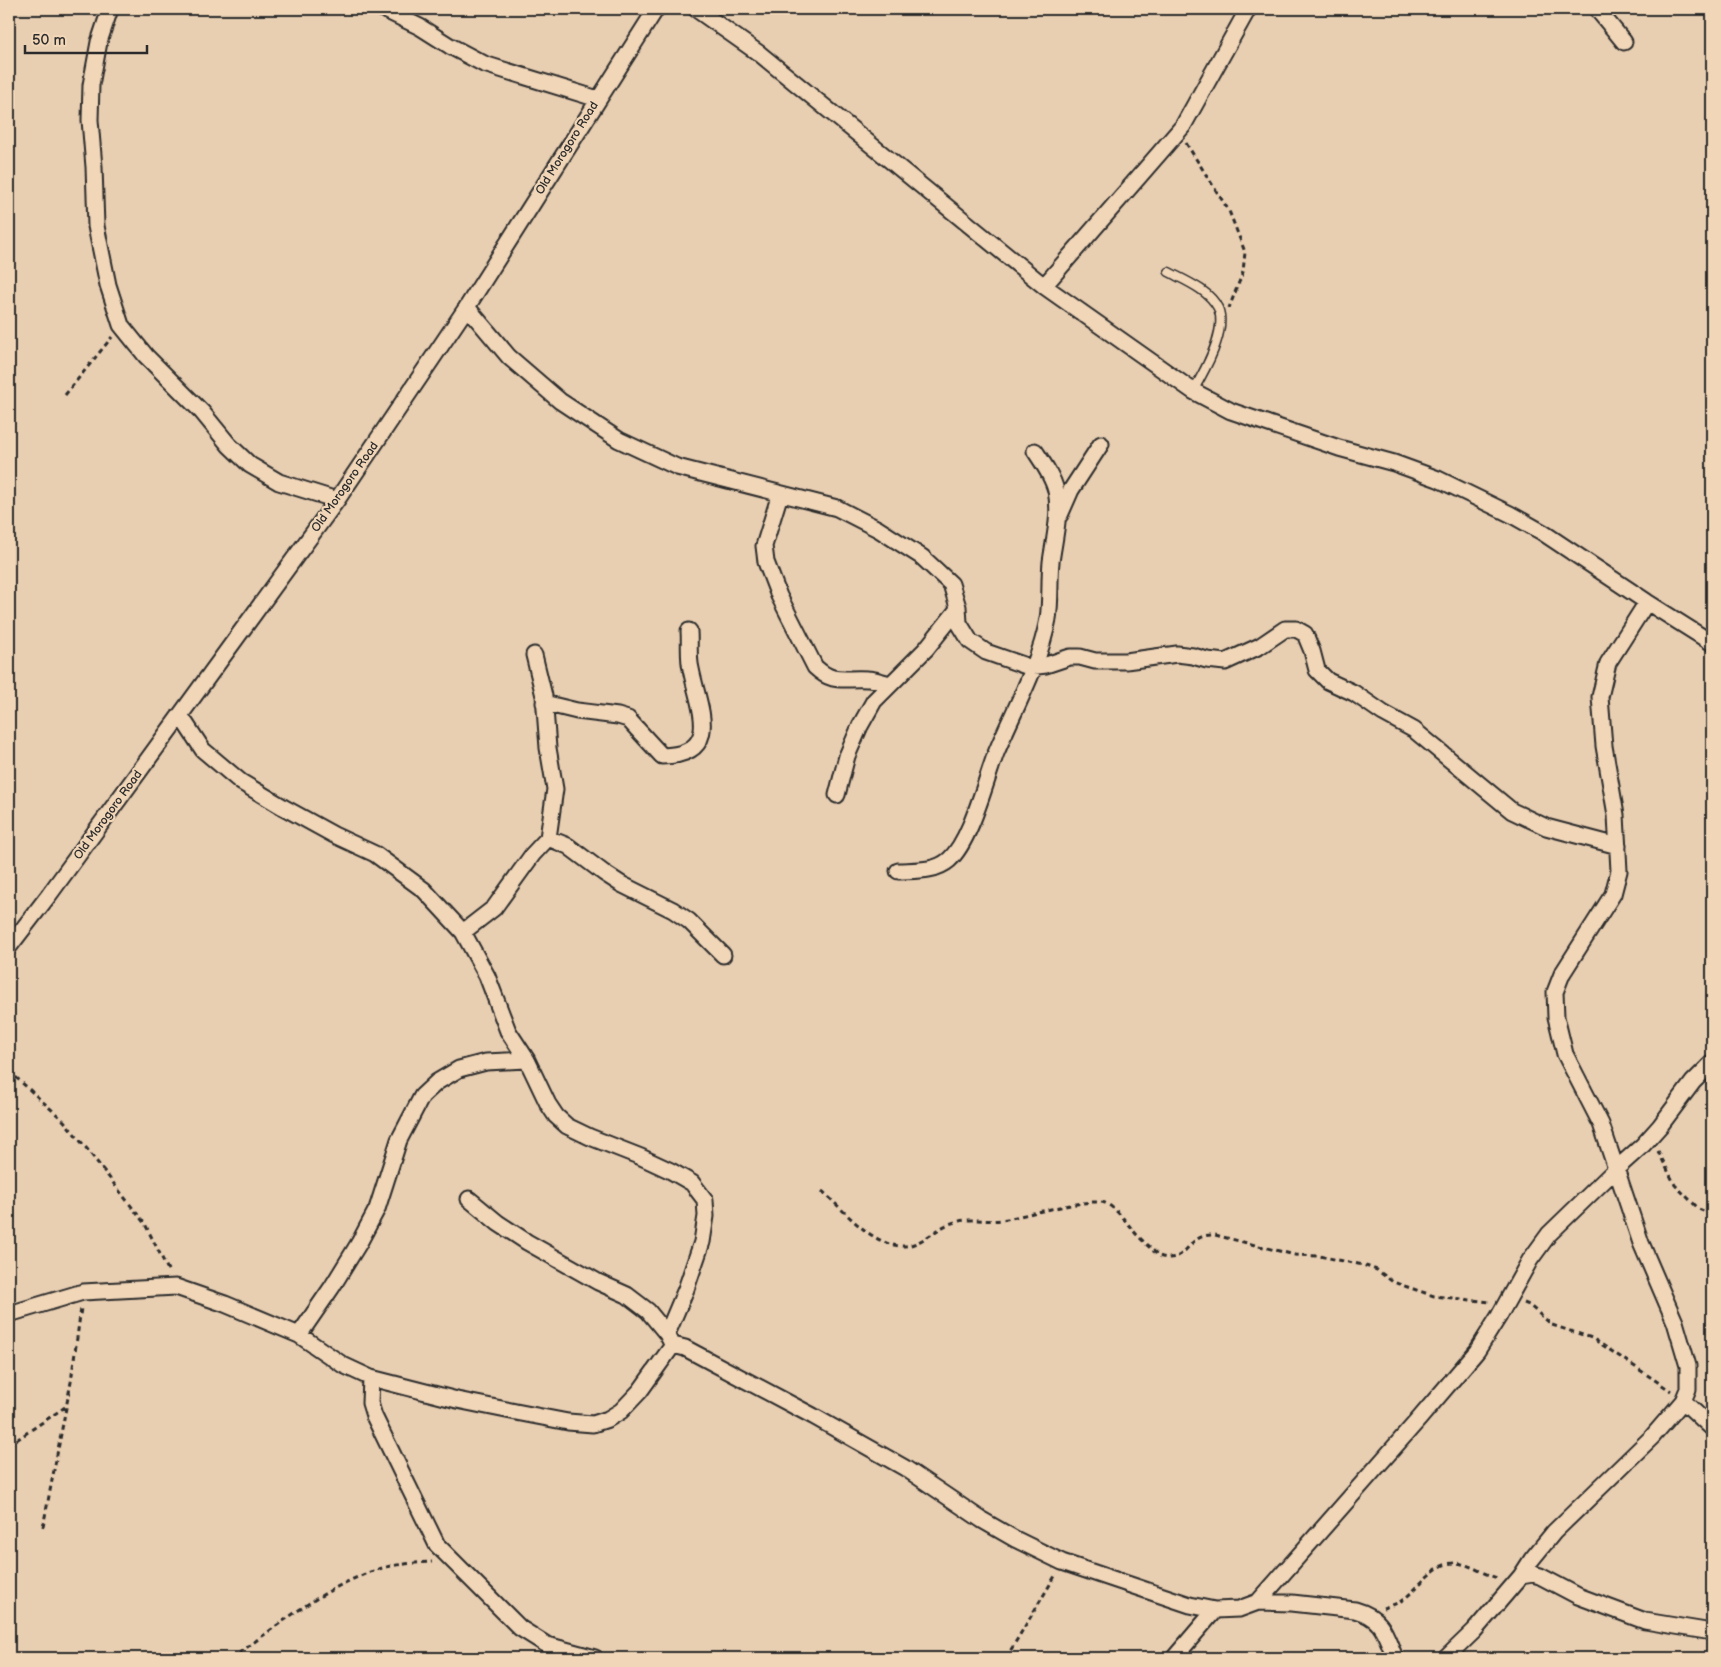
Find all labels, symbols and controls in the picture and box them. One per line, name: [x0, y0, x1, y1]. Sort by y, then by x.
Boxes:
scale bar: [25, 22, 148, 54]
text: 50 m: [32, 31, 66, 50]
street label: Old Morogoro Road: [532, 99, 602, 197]
street label: Old Morogoro Road: [308, 439, 382, 535]
street label: Old Morogoro Road: [71, 767, 146, 863]

